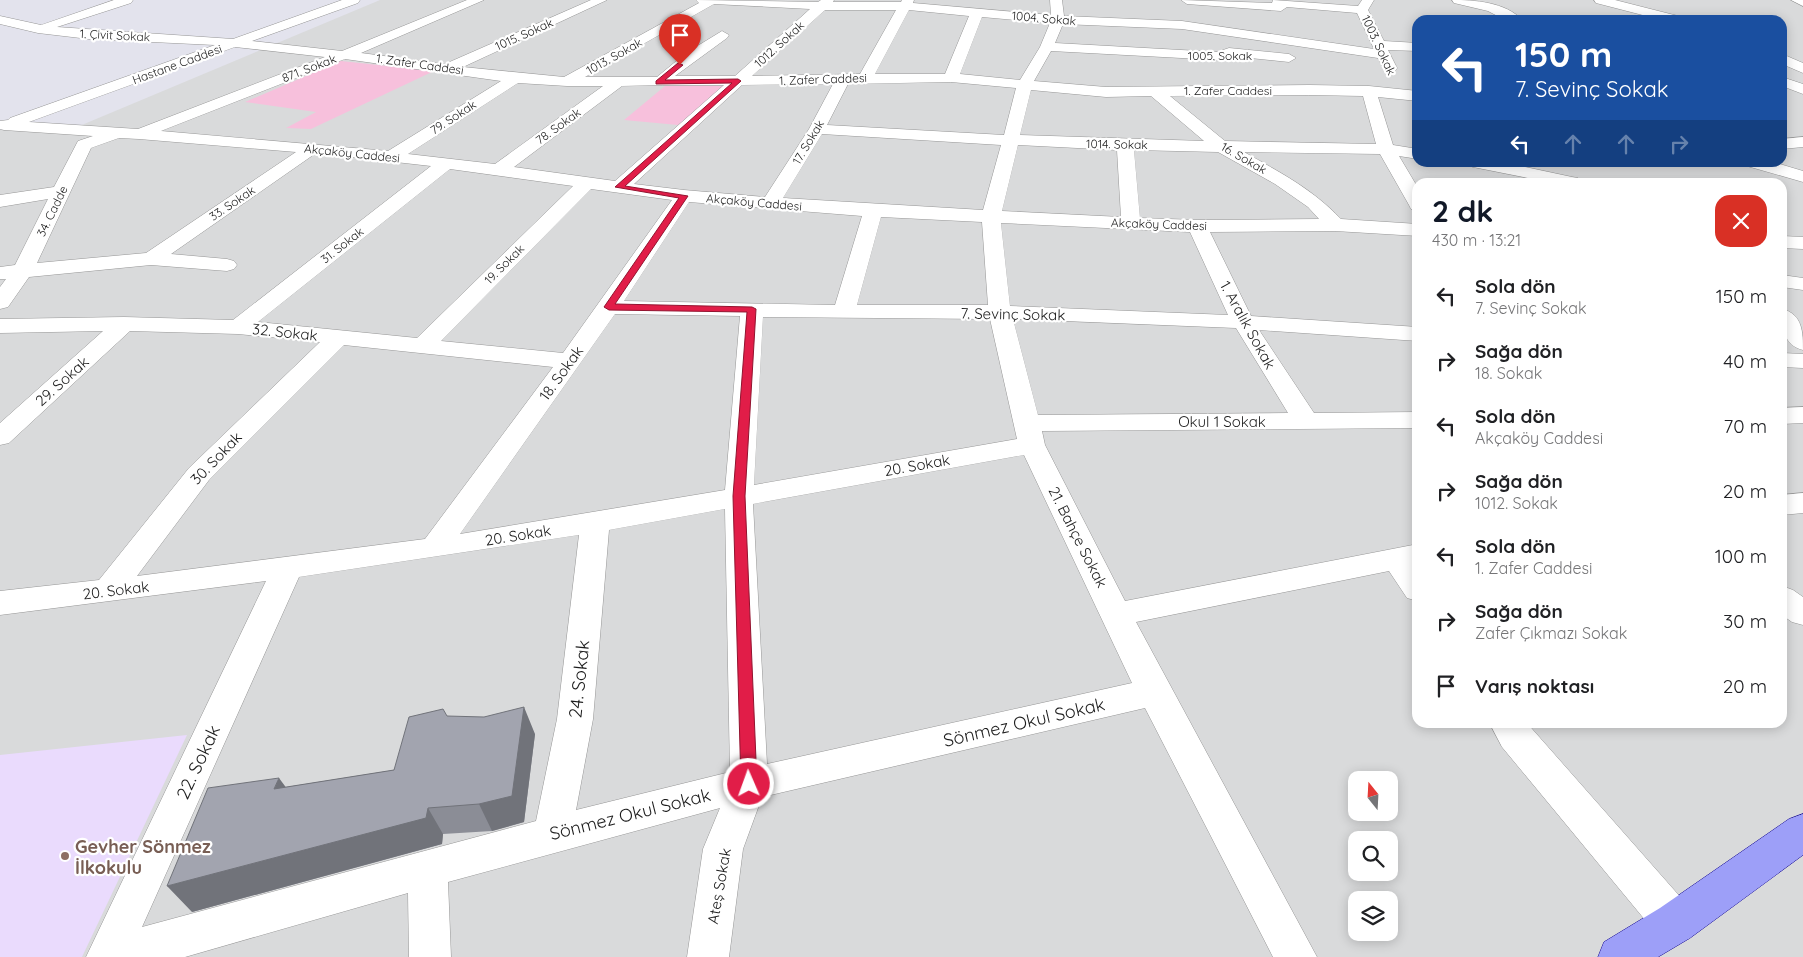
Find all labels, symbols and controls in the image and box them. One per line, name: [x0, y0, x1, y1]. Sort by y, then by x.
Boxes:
street label: 1004. Sokak: [1011, 8, 1077, 28]
street label: 1003. Sokak: [1359, 13, 1399, 77]
pin: [659, 14, 701, 65]
street label: 1015. Sokak: [493, 15, 555, 53]
street label: 1012. Sokak: [751, 18, 807, 70]
icon: arrive: [666, 21, 694, 49]
street label: 1. Çivit Sokak: [79, 26, 151, 44]
text: 150 m: [1515, 32, 1612, 76]
street label: 1013. Sokak: [583, 34, 645, 78]
icon: left: [1432, 35, 1497, 100]
street label: Hastane Caddesi: [130, 41, 224, 87]
street label: 1005. Sokak: [1188, 48, 1252, 63]
street label: 1. Zafer Caddesi: [375, 50, 465, 78]
street label: 871. Sokak: [280, 51, 338, 85]
street label: 1. Zafer Caddesi: [779, 70, 867, 88]
text: 7. Sevinç Sokak: [1515, 75, 1668, 103]
street label: 1. Zafer Caddesi: [1184, 83, 1272, 98]
street label: 79. Sokak: [427, 97, 479, 137]
street label: 78. Sokak: [533, 105, 583, 147]
street label: 17. Sokak: [789, 117, 827, 167]
icon: left: [1506, 130, 1534, 158]
icon: ahead: [1559, 130, 1587, 158]
icon: ahead: [1612, 130, 1640, 158]
icon: right: [1665, 130, 1693, 158]
street label: 1014. Sokak: [1086, 136, 1148, 152]
street label: 16. Sokak: [1218, 139, 1270, 177]
street label: Akçaköy Caddesi: [303, 141, 401, 165]
street label: 33. Sokak: [206, 182, 258, 224]
street label: 34. Cadde: [33, 183, 71, 239]
street label: Akçaköy Caddesi: [705, 190, 803, 214]
text: 2 dk: [1432, 192, 1493, 230]
button: close: [1715, 195, 1767, 247]
street label: Akçaköy Caddesi: [1111, 215, 1207, 233]
street label: 31. Sokak: [318, 224, 366, 266]
text: 430 m · 13:21: [1432, 230, 1521, 250]
street label: 19. Sokak: [481, 241, 527, 287]
text: Sola dön: [1475, 274, 1556, 298]
street label: 1. Aralık Sokak: [1216, 277, 1280, 373]
icon: left: [1432, 282, 1460, 310]
text: 150 m: [1716, 284, 1767, 308]
text: 7. Sevinç Sokak: [1475, 298, 1587, 318]
street label: 7. Sevinç Sokak: [961, 304, 1065, 324]
street label: 32. Sokak: [251, 319, 319, 345]
text: Sağa dön: [1475, 339, 1563, 363]
street label: 18. Sokak: [535, 342, 587, 404]
icon: right: [1432, 347, 1460, 375]
text: 40 m: [1723, 349, 1767, 373]
street label: 29. Sokak: [31, 352, 93, 410]
text: 18. Sokak: [1475, 363, 1542, 383]
text: Sola dön: [1475, 404, 1556, 428]
street label: Okul 1 Sokak: [1178, 412, 1266, 431]
icon: left: [1432, 412, 1460, 440]
text: 70 m: [1723, 414, 1767, 438]
street label: 30. Sokak: [186, 428, 246, 488]
text: Akçaköy Caddesi: [1475, 428, 1603, 448]
street label: 20. Sokak: [883, 450, 951, 480]
text: Sağa dön: [1475, 469, 1563, 493]
icon: right: [1432, 477, 1460, 505]
text: 20 m: [1723, 479, 1767, 503]
street label: 21. Bahçe Sokak: [1044, 483, 1112, 591]
text: 1012. Sokak: [1475, 493, 1558, 513]
street label: 20. Sokak: [484, 520, 552, 550]
text: Sola dön: [1475, 534, 1556, 558]
icon: left: [1432, 542, 1460, 570]
text: 100 m: [1715, 544, 1767, 568]
text: 1. Zafer Caddesi: [1475, 558, 1592, 578]
street label: 20. Sokak: [82, 577, 150, 603]
text: Sağa dön: [1475, 599, 1563, 623]
icon: right: [1432, 607, 1460, 635]
text: 30 m: [1723, 609, 1767, 633]
text: Zafer Çıkmazı Sokak: [1475, 623, 1627, 643]
street label: 24. Sokak: [563, 639, 595, 719]
icon: arrive: [1432, 672, 1460, 700]
text: Varış noktası: [1475, 674, 1594, 698]
text: 20 m: [1723, 674, 1767, 698]
street label: Sönmez Okul Sokak: [941, 692, 1107, 752]
street label: 22. Sokak: [171, 721, 225, 803]
position arrow: [722, 757, 774, 809]
north arrow: [1348, 771, 1398, 821]
map controls: [1348, 771, 1398, 941]
street label: Sönmez Okul Sokak: [547, 783, 713, 845]
button: search: [1348, 831, 1398, 881]
place label: Gevher Sönmez İlkokulu: [75, 835, 211, 879]
street label: Ateş Sokak: [703, 847, 735, 925]
marker: Gevher Sönmez İlkokulu: [59, 850, 71, 862]
button: layers: [1348, 891, 1398, 941]

